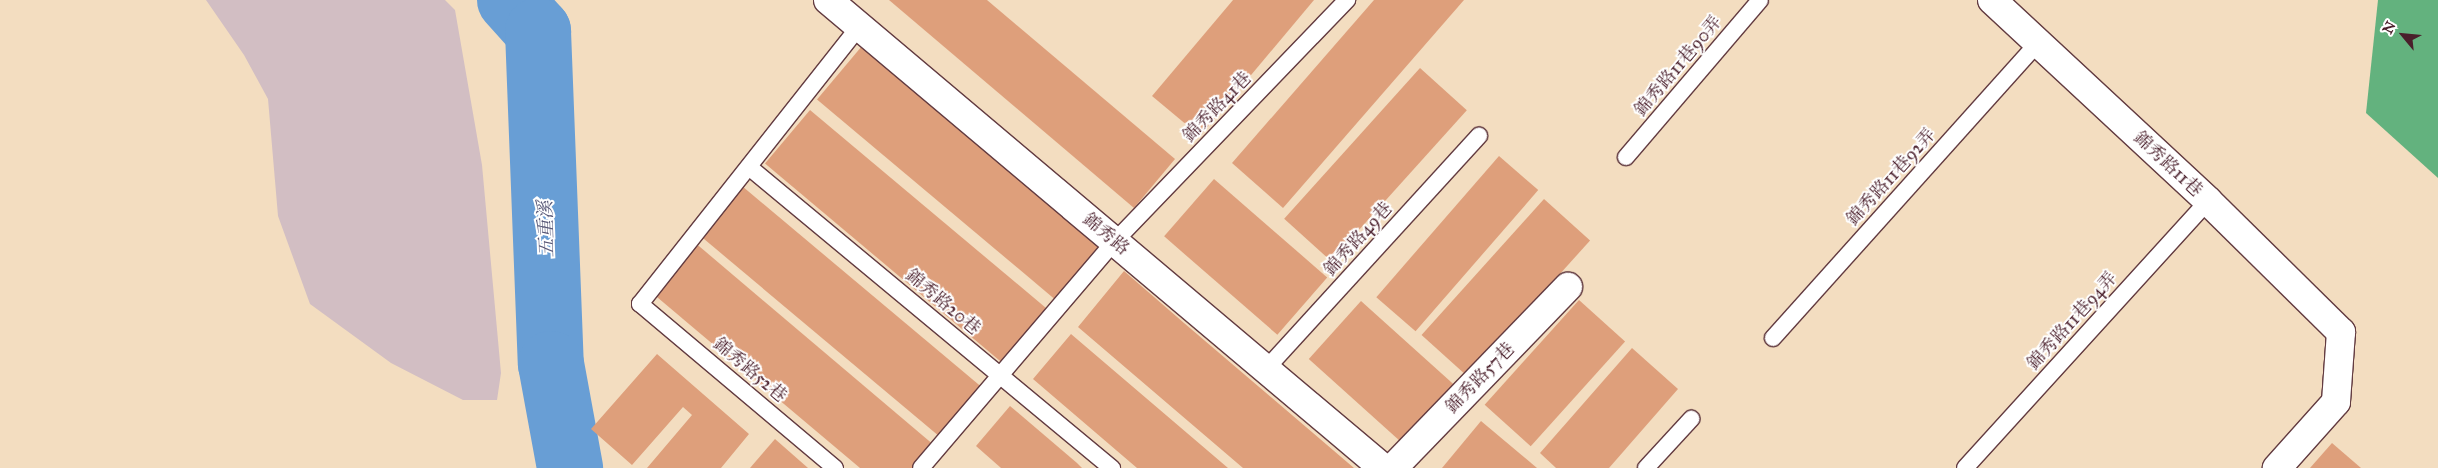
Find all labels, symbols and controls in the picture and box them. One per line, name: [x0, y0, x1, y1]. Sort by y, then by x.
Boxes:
north arrow: [2378, 10, 2428, 60]
street label: 錦秀路11巷90弄: [1630, 11, 1726, 121]
text: N: [2379, 18, 2400, 37]
street label: 錦秀路41巷: [1178, 67, 1256, 147]
street label: 錦秀路11巷92弄: [1842, 124, 1940, 230]
street label: 錦秀路11巷: [2129, 127, 2207, 201]
street label: 錦秀路49巷: [1319, 198, 1397, 280]
water label: 五重溪: [534, 200, 558, 258]
street label: 錦秀路: [1078, 208, 1134, 260]
street label: 錦秀路20巷: [901, 264, 985, 340]
street label: 錦秀路11巷94弄: [2023, 268, 2121, 374]
street label: 錦秀路52巷: [709, 333, 791, 407]
street label: 錦秀路57巷: [1441, 338, 1519, 418]

